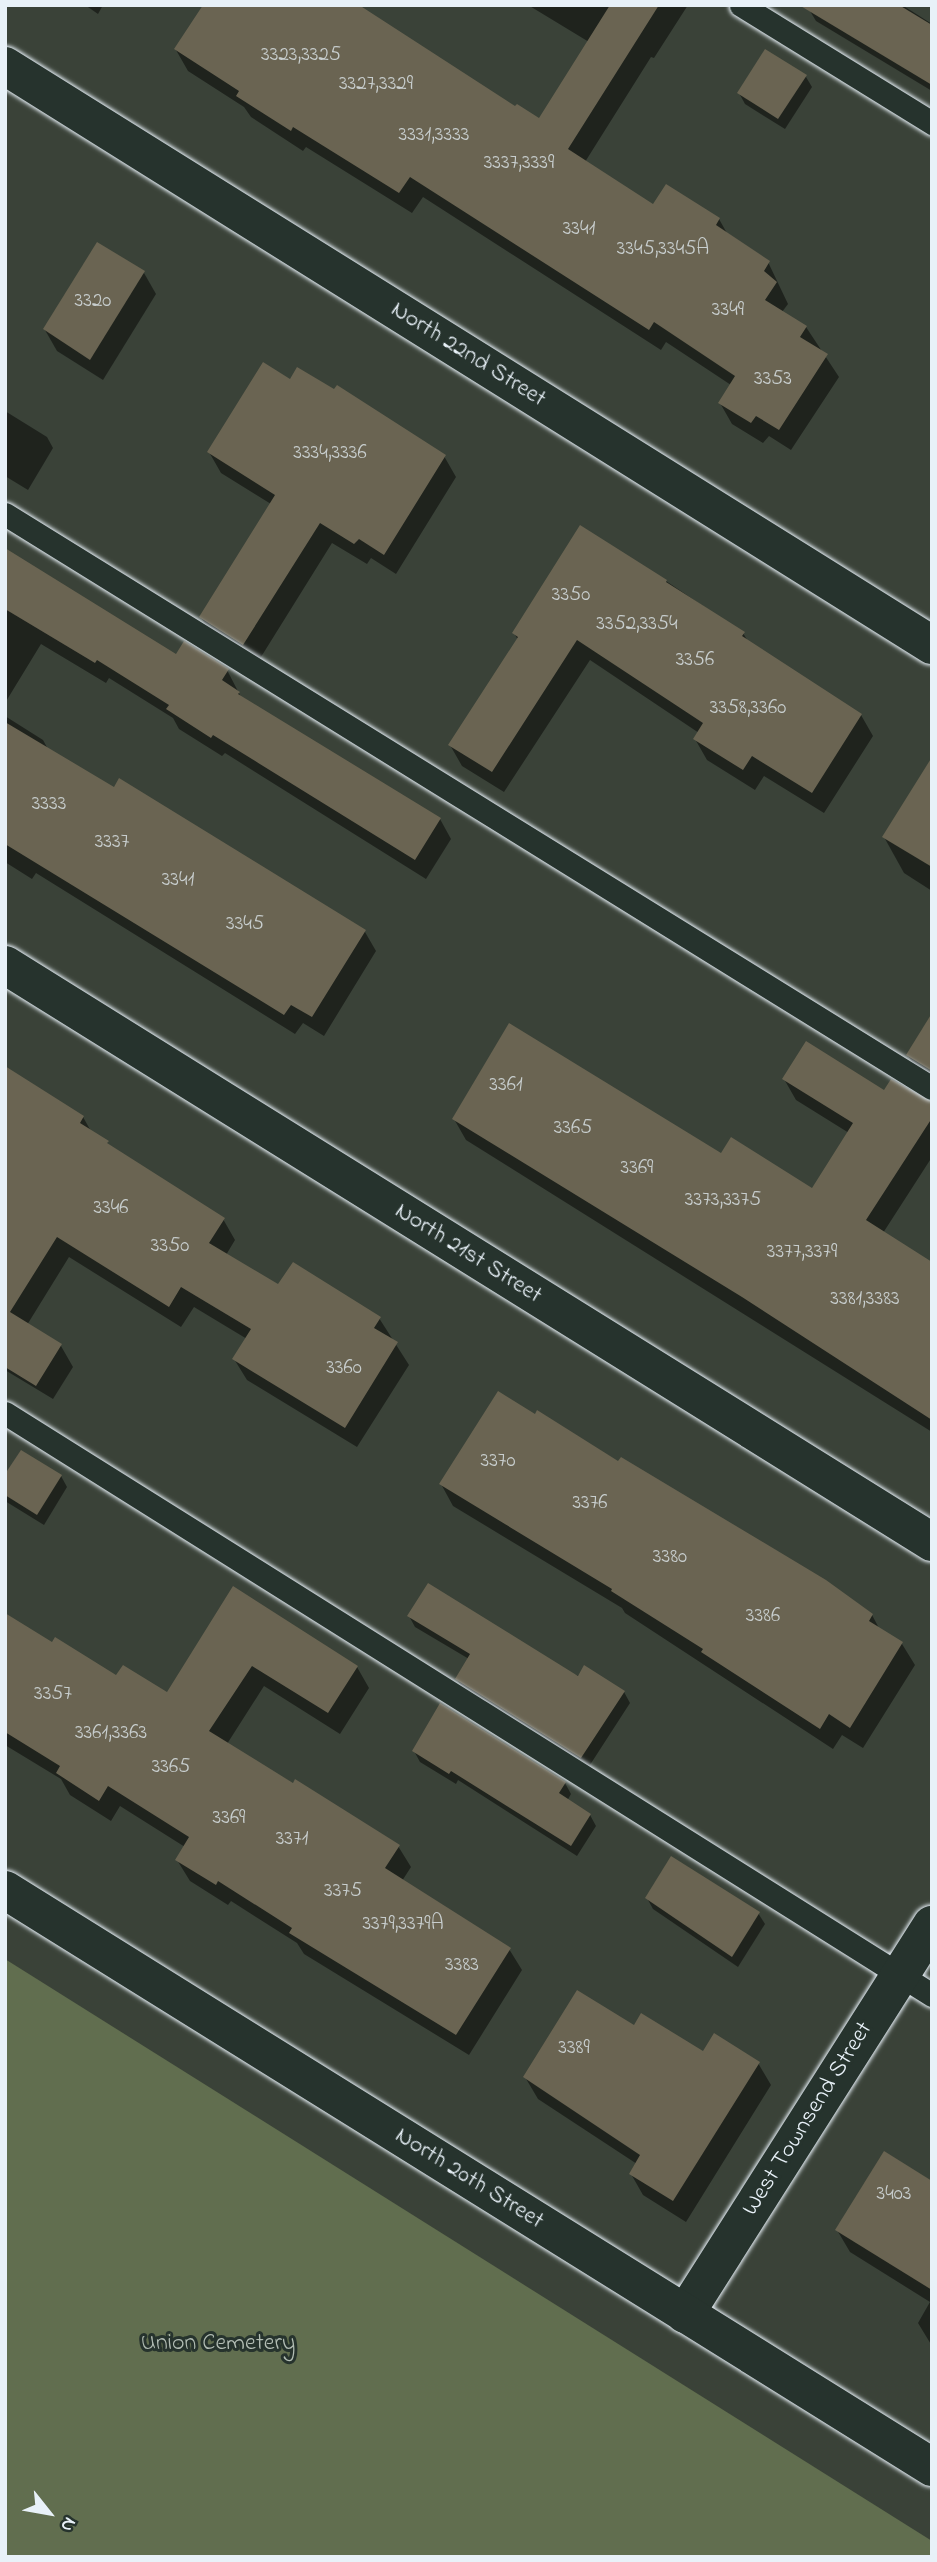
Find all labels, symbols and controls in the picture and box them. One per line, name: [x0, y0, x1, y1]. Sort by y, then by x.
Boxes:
house number: 3323,3325: [261, 42, 341, 68]
house number: 3327,3329: [339, 71, 413, 97]
house number: 3331,3333: [398, 122, 470, 148]
house number: 3337,3339: [484, 150, 554, 176]
house number: 3341: [563, 216, 595, 242]
house number: 3345,3345A: [617, 236, 709, 262]
house number: 3320: [75, 288, 111, 314]
street label: North 22nd Street: [385, 296, 551, 414]
house number: 3349: [712, 297, 744, 323]
house number: 3353: [754, 366, 792, 392]
house number: 3334,3336: [293, 440, 367, 466]
house number: 3350: [552, 582, 590, 608]
house number: 3352,3354: [596, 611, 678, 637]
house number: 3356: [676, 647, 714, 673]
house number: 3358,3360: [710, 695, 786, 721]
house number: 3333: [32, 791, 66, 817]
house number: 3337: [95, 829, 129, 855]
house number: 3341: [162, 867, 194, 893]
house number: 3345: [226, 911, 264, 937]
house number: 3361: [489, 1072, 523, 1098]
house number: 3365: [554, 1115, 592, 1141]
house number: 3369: [621, 1155, 653, 1181]
house number: 3373,3375: [685, 1187, 761, 1213]
house number: 3346: [93, 1195, 129, 1221]
street label: North 21st Street: [389, 1197, 547, 1311]
house number: 3350: [151, 1233, 189, 1259]
house number: 3377,3379: [767, 1239, 837, 1265]
house number: 3381,3383: [830, 1286, 900, 1312]
house number: 3360: [326, 1355, 362, 1381]
house number: 3370: [480, 1448, 516, 1474]
house number: 3376: [572, 1490, 608, 1516]
house number: 3380: [653, 1544, 687, 1570]
house number: 3386: [746, 1603, 780, 1629]
house number: 3357: [34, 1681, 72, 1707]
house number: 3361,3363: [75, 1720, 147, 1746]
house number: 3365: [152, 1754, 190, 1780]
house number: 3369: [213, 1805, 245, 1831]
house number: 3371: [276, 1826, 308, 1852]
house number: 3375: [324, 1878, 362, 1904]
house number: 3379,3379A: [362, 1911, 444, 1937]
house number: 3383: [445, 1952, 479, 1978]
street label: West Townsend Street: [737, 2017, 879, 2221]
house number: 3389: [558, 2035, 590, 2061]
street label: North 20th Street: [389, 2122, 549, 2236]
house number: 3403: [876, 2181, 912, 2207]
park label: Union Cemetery: [141, 2330, 295, 2358]
north arrow: [14, 2478, 84, 2548]
text: N: [53, 2512, 82, 2537]

